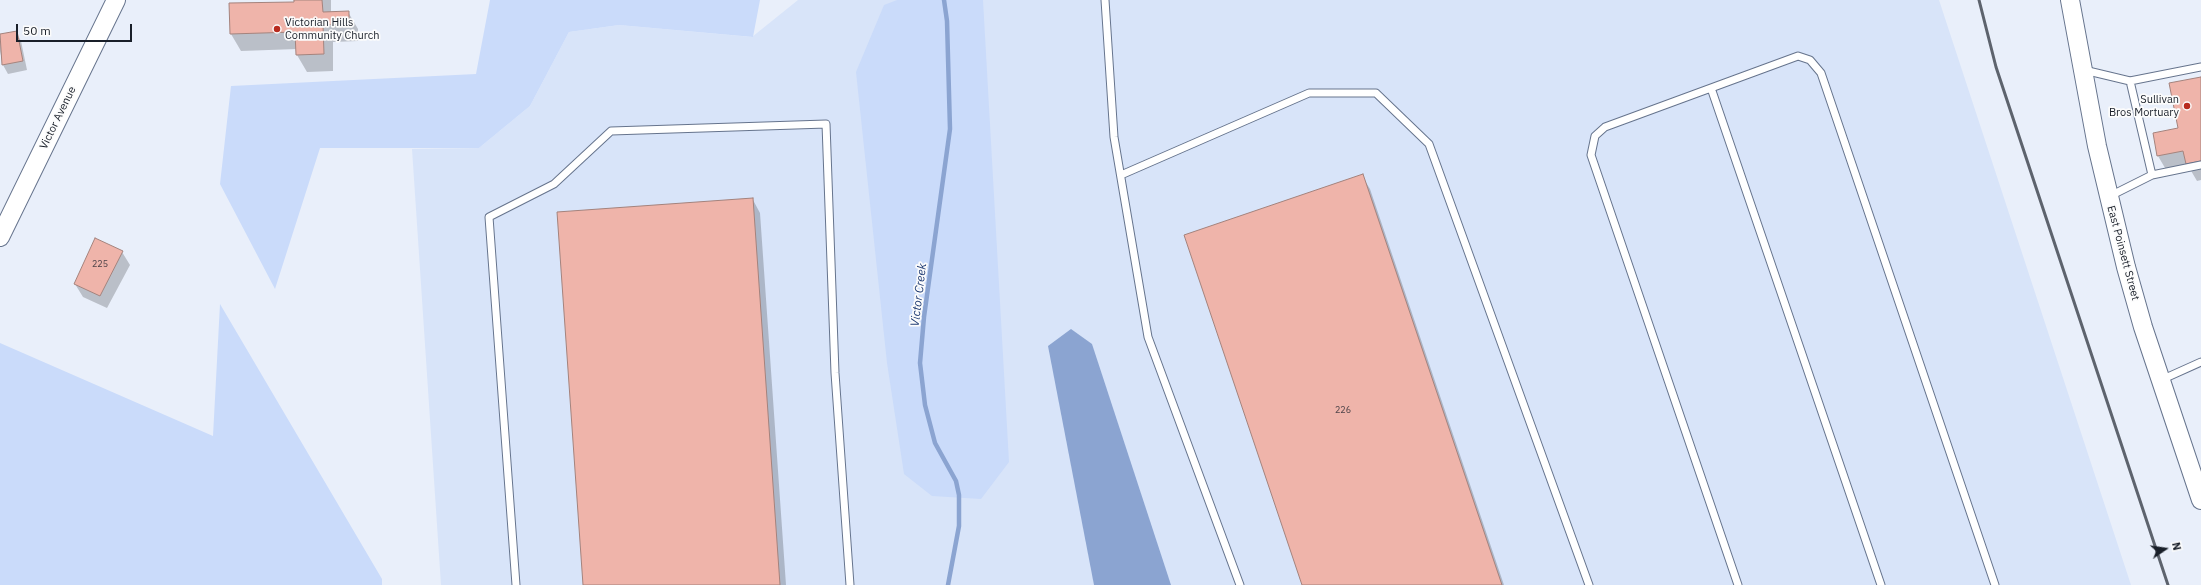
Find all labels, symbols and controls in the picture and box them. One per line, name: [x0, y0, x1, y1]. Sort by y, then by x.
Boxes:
scale bar: [18, 16, 134, 42]
place label: Victorian Hills Community Church: [285, 16, 379, 42]
text: 50 m: [23, 23, 51, 38]
marker: Victorian Hills Community Church: [272, 24, 282, 34]
street label: Victor Avenue: [37, 84, 79, 152]
place label: Sullivan Bros Mortuary: [2109, 93, 2179, 119]
marker: Sullivan Bros Mortuary: [2182, 101, 2192, 111]
street label: East Poinsett Street: [2104, 204, 2142, 302]
house number: 225: [92, 259, 108, 269]
water label: Victor Creek: [908, 262, 930, 328]
house number: 226: [1335, 405, 1351, 415]
north arrow: [2145, 529, 2185, 569]
text: N: [2169, 541, 2184, 552]

